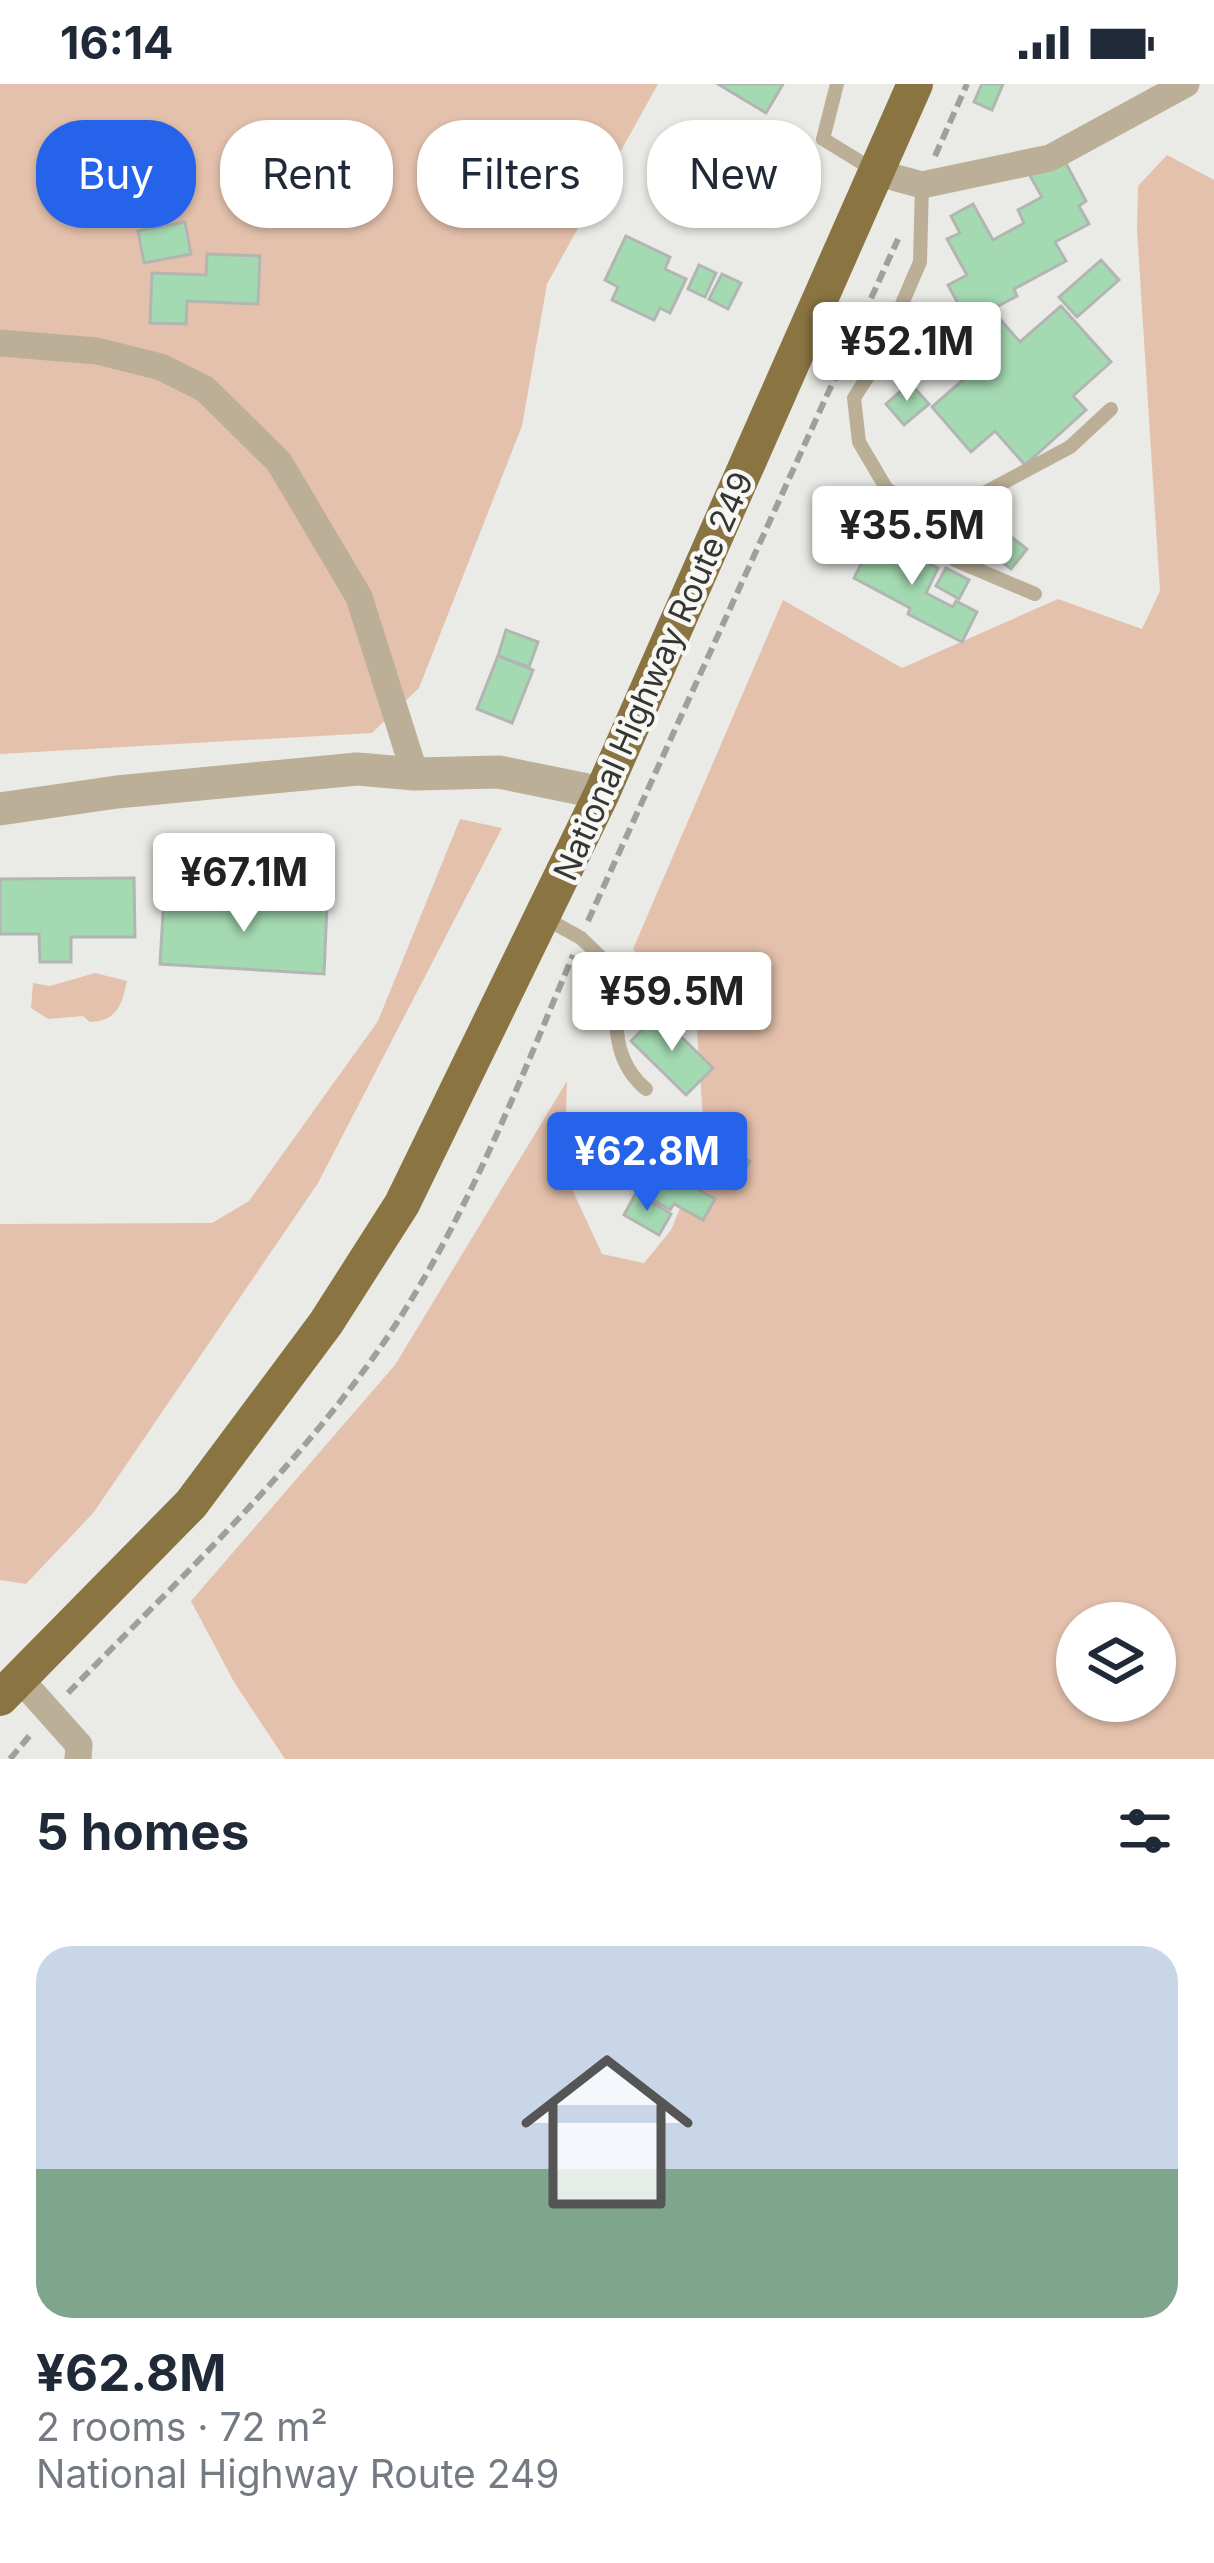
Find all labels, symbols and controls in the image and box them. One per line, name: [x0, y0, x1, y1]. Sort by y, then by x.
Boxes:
text: 16:14: [60, 15, 174, 70]
chip: Buy: [36, 120, 196, 228]
chip: Rent: [220, 120, 393, 228]
chip: Filters: [417, 120, 623, 228]
chip: New: [647, 120, 821, 228]
pin: ¥52.1M: [809, 302, 1005, 404]
text: ¥52.1M: [840, 317, 974, 364]
street label: National Highway Route 249: [545, 466, 761, 886]
pin: ¥35.5M: [814, 486, 1010, 588]
text: ¥35.5M: [839, 501, 985, 548]
pin: ¥67.1M: [146, 833, 342, 935]
text: ¥67.1M: [180, 848, 308, 895]
pin: ¥59.5M: [574, 952, 770, 1054]
text: ¥59.5M: [599, 967, 745, 1014]
pin: ¥62.8M: [549, 1112, 745, 1214]
text: ¥62.8M: [574, 1127, 720, 1174]
map controls: [1056, 1602, 1176, 1722]
button: layers: [1056, 1602, 1176, 1722]
icon: filters: [1112, 1798, 1178, 1864]
text: 5 homes: [36, 1801, 249, 1862]
icon: home: [499, 2024, 715, 2240]
text: ¥62.8M: [36, 2342, 227, 2403]
text: 2 rooms · 72 m²: [36, 2403, 328, 2450]
text: National Highway Route 249: [36, 2450, 559, 2497]

